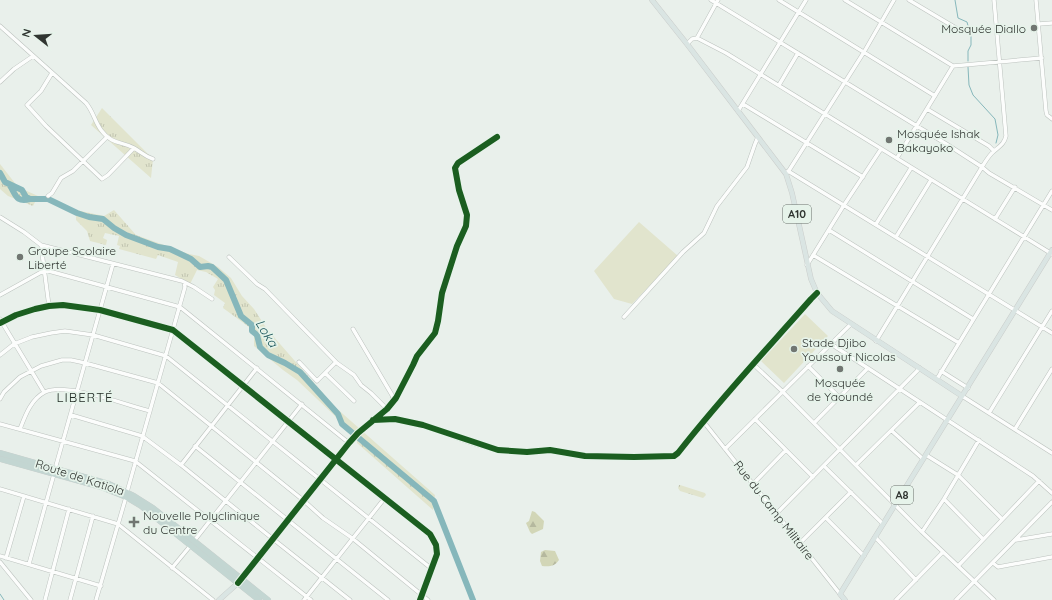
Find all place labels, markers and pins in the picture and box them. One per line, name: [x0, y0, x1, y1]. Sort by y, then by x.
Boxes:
place label: Mosquée Diallo: [941, 21, 1026, 36]
marker: Mosquée Diallo: [1029, 23, 1039, 33]
place label: Mosquée Ishak Bakayoko: [897, 126, 980, 155]
marker: Mosquée Ishak Bakayoko: [884, 135, 894, 145]
place label: Groupe Scolaire Liberté: [28, 243, 116, 272]
marker: Groupe Scolaire Liberté: [15, 252, 25, 262]
place label: Stade Djibo Youssouf Nicolas: [802, 335, 896, 364]
marker: Stade Djibo Youssouf Nicolas: [789, 344, 799, 354]
marker: Mosquée de Yaoundé: [835, 364, 845, 374]
place label: Mosquée de Yaoundé: [807, 375, 873, 404]
place label: Nouvelle Polyclinique du Centre: [143, 508, 260, 537]
marker: Nouvelle Polyclinique du Centre: [128, 516, 140, 528]

